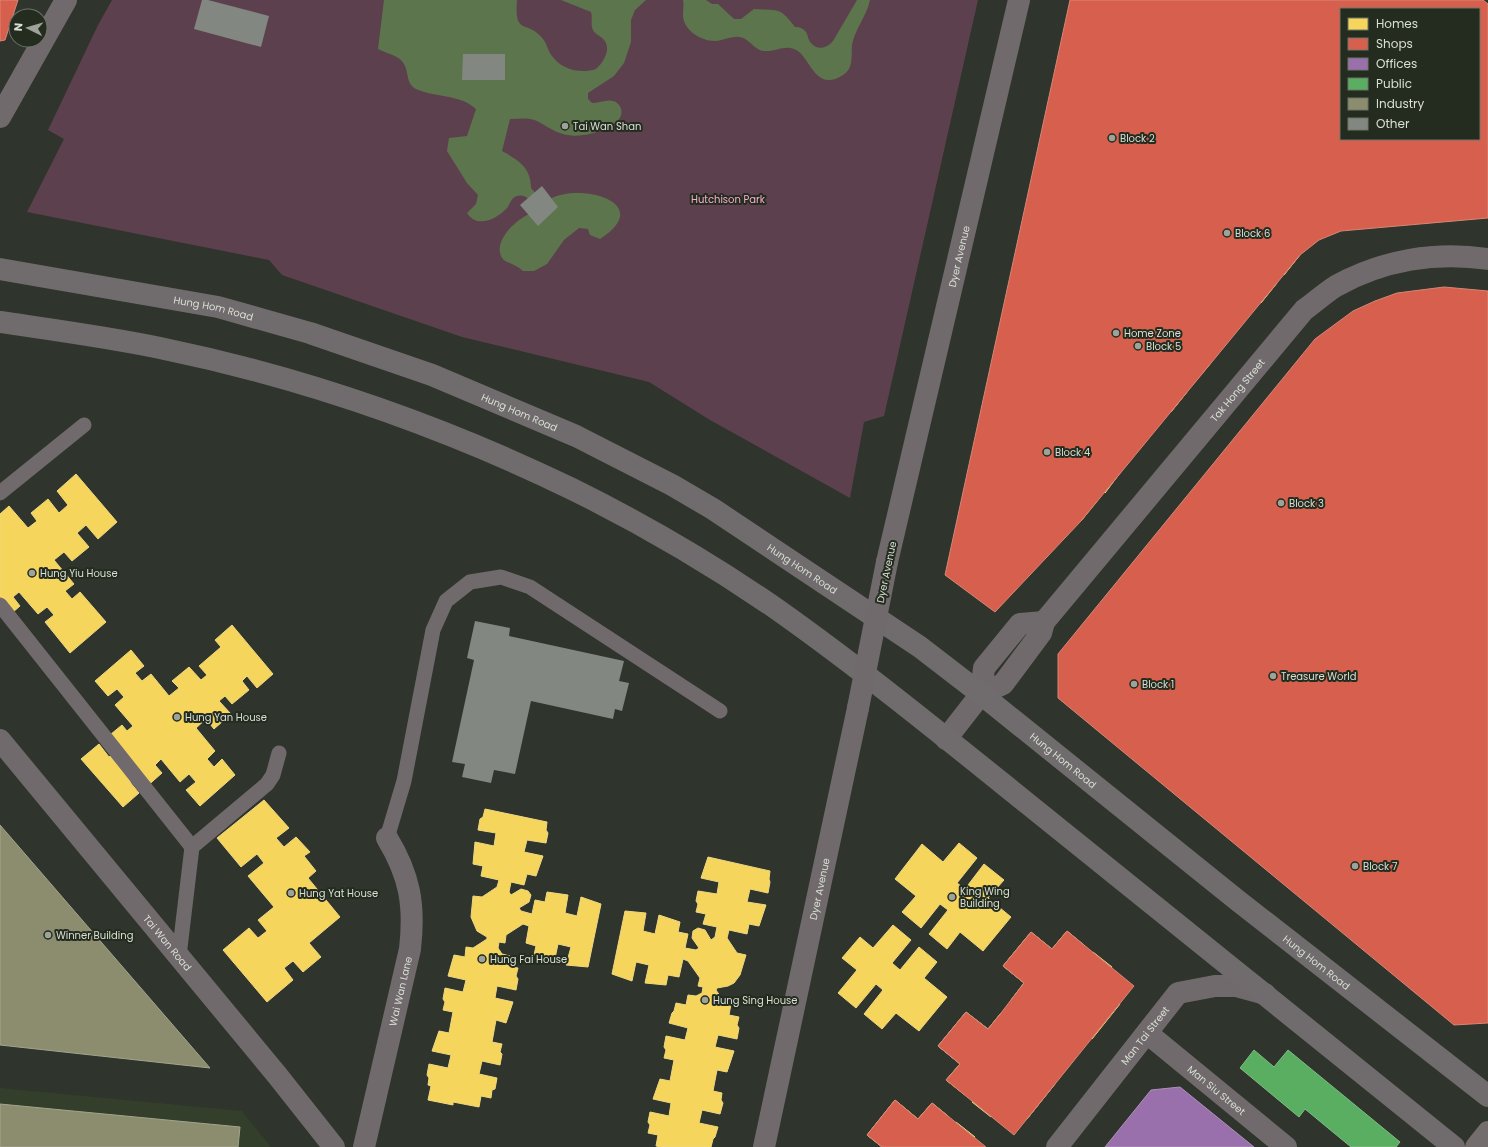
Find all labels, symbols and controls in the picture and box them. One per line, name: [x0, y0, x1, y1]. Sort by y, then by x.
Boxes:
north arrow: [8, 8, 48, 48]
legend: [1340, 8, 1480, 140]
text: Homes: [1376, 15, 1418, 32]
text: N: [10, 22, 26, 32]
text: Shops: [1376, 35, 1413, 52]
text: Offices: [1376, 55, 1417, 72]
text: Public: [1376, 75, 1412, 92]
text: Industry: [1376, 95, 1425, 112]
text: Other: [1376, 115, 1410, 132]
place label: Tai Wan Shan: [573, 119, 641, 134]
marker: Tai Wan Shan: [560, 121, 570, 131]
place label: Block 2: [1120, 131, 1155, 146]
marker: Block 2: [1107, 133, 1117, 143]
park label: Hutchison Park: [691, 192, 766, 207]
street label: Dyer Avenue: [945, 224, 974, 289]
place label: Block 6: [1235, 226, 1270, 241]
marker: Block 6: [1222, 228, 1232, 238]
street label: Hung Hom Road: [172, 292, 255, 325]
place label: Home Zone: [1124, 326, 1181, 341]
marker: Home Zone: [1111, 328, 1121, 338]
place label: Block 5: [1146, 339, 1181, 354]
marker: Block 5: [1133, 341, 1143, 351]
street label: Tak Hong Street: [1207, 355, 1269, 425]
street label: Hung Hom Road: [479, 390, 560, 435]
place label: Block 4: [1055, 445, 1090, 460]
marker: Block 4: [1042, 447, 1052, 457]
place label: Block 3: [1289, 496, 1324, 511]
marker: Block 3: [1276, 498, 1286, 508]
street label: Hung Hom Road: [764, 540, 840, 598]
street label: Dyer Avenue: [873, 540, 900, 604]
place label: Hung Yiu House: [40, 566, 118, 581]
marker: Hung Yiu House: [27, 568, 37, 578]
place label: Treasure World: [1281, 669, 1356, 684]
marker: Treasure World: [1268, 671, 1278, 681]
place label: Block 1: [1142, 677, 1174, 692]
marker: Block 1: [1129, 679, 1139, 689]
place label: Hung Yan House: [185, 710, 267, 725]
marker: Hung Yan House: [172, 712, 182, 722]
street label: Hung Hom Road: [1027, 729, 1099, 792]
street label: Dyer Avenue: [806, 857, 834, 921]
place label: Block 7: [1363, 859, 1398, 874]
marker: Block 7: [1350, 861, 1360, 871]
place label: King Wing Building: [960, 884, 1010, 911]
place label: Hung Yat House: [299, 886, 378, 901]
marker: Hung Yat House: [286, 888, 296, 898]
marker: King Wing Building: [947, 892, 957, 902]
street label: Tai Wan Road: [139, 912, 195, 974]
place label: Winner Building: [56, 928, 133, 943]
marker: Winner Building: [43, 930, 53, 940]
street label: Hung Hom Road: [1280, 932, 1353, 994]
place label: Hung Fai House: [490, 952, 567, 967]
marker: Hung Fai House: [477, 954, 487, 964]
street label: Wai Wan Lane: [385, 955, 416, 1028]
place label: Hung Sing House: [713, 993, 797, 1008]
marker: Hung Sing House: [700, 995, 710, 1005]
street label: Man Tai Street: [1117, 1003, 1173, 1068]
street label: Man Siu Street: [1184, 1062, 1249, 1119]

